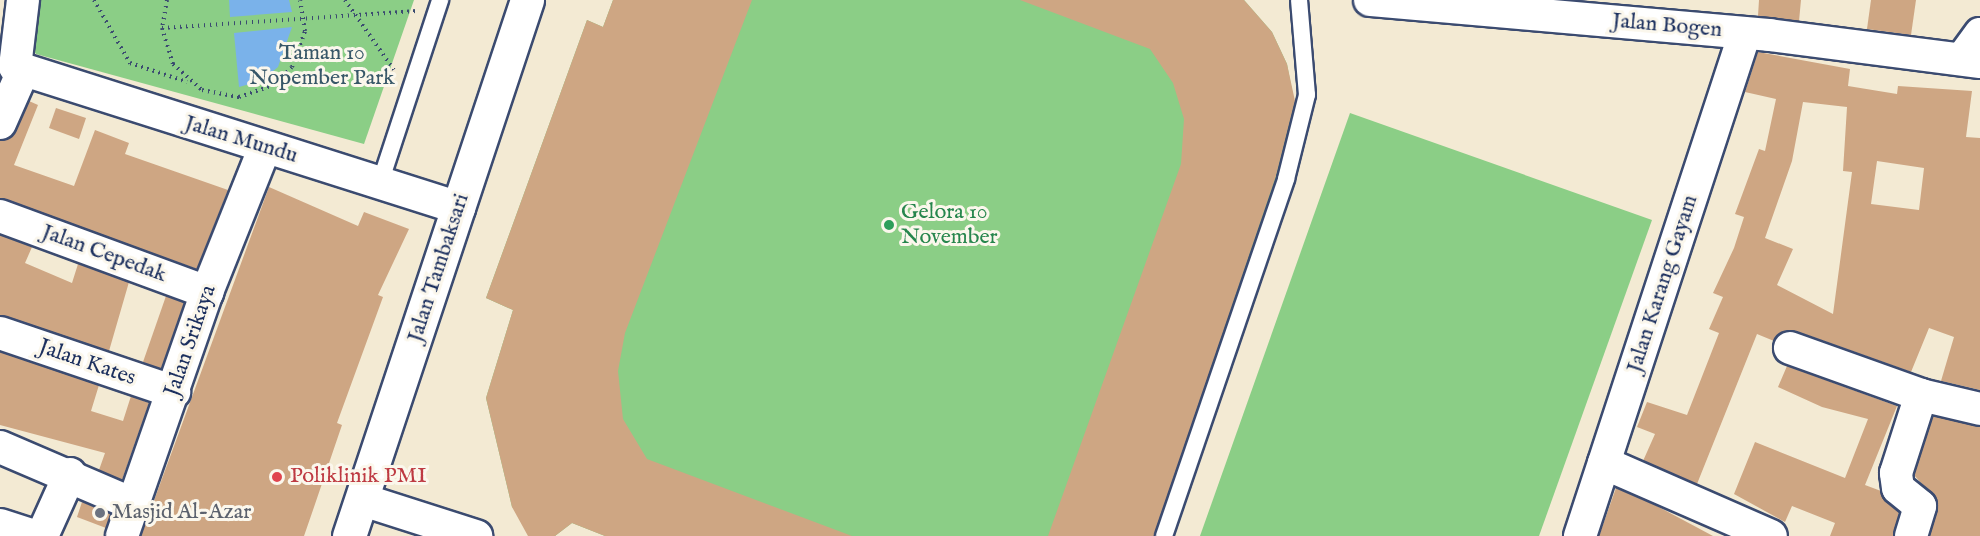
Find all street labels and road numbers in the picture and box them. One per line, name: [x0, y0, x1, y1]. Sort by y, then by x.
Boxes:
street label: Jalan Bogen: [1611, 8, 1723, 44]
street label: Jalan Mundu: [181, 110, 301, 170]
street label: Jalan Tambaksari: [402, 190, 476, 346]
street label: Jalan Karang Gayam: [1622, 192, 1704, 376]
street label: Jalan Cepedak: [38, 219, 170, 289]
street label: Jalan Srikaya: [160, 282, 222, 400]
street label: Jalan Kates: [35, 334, 139, 392]

